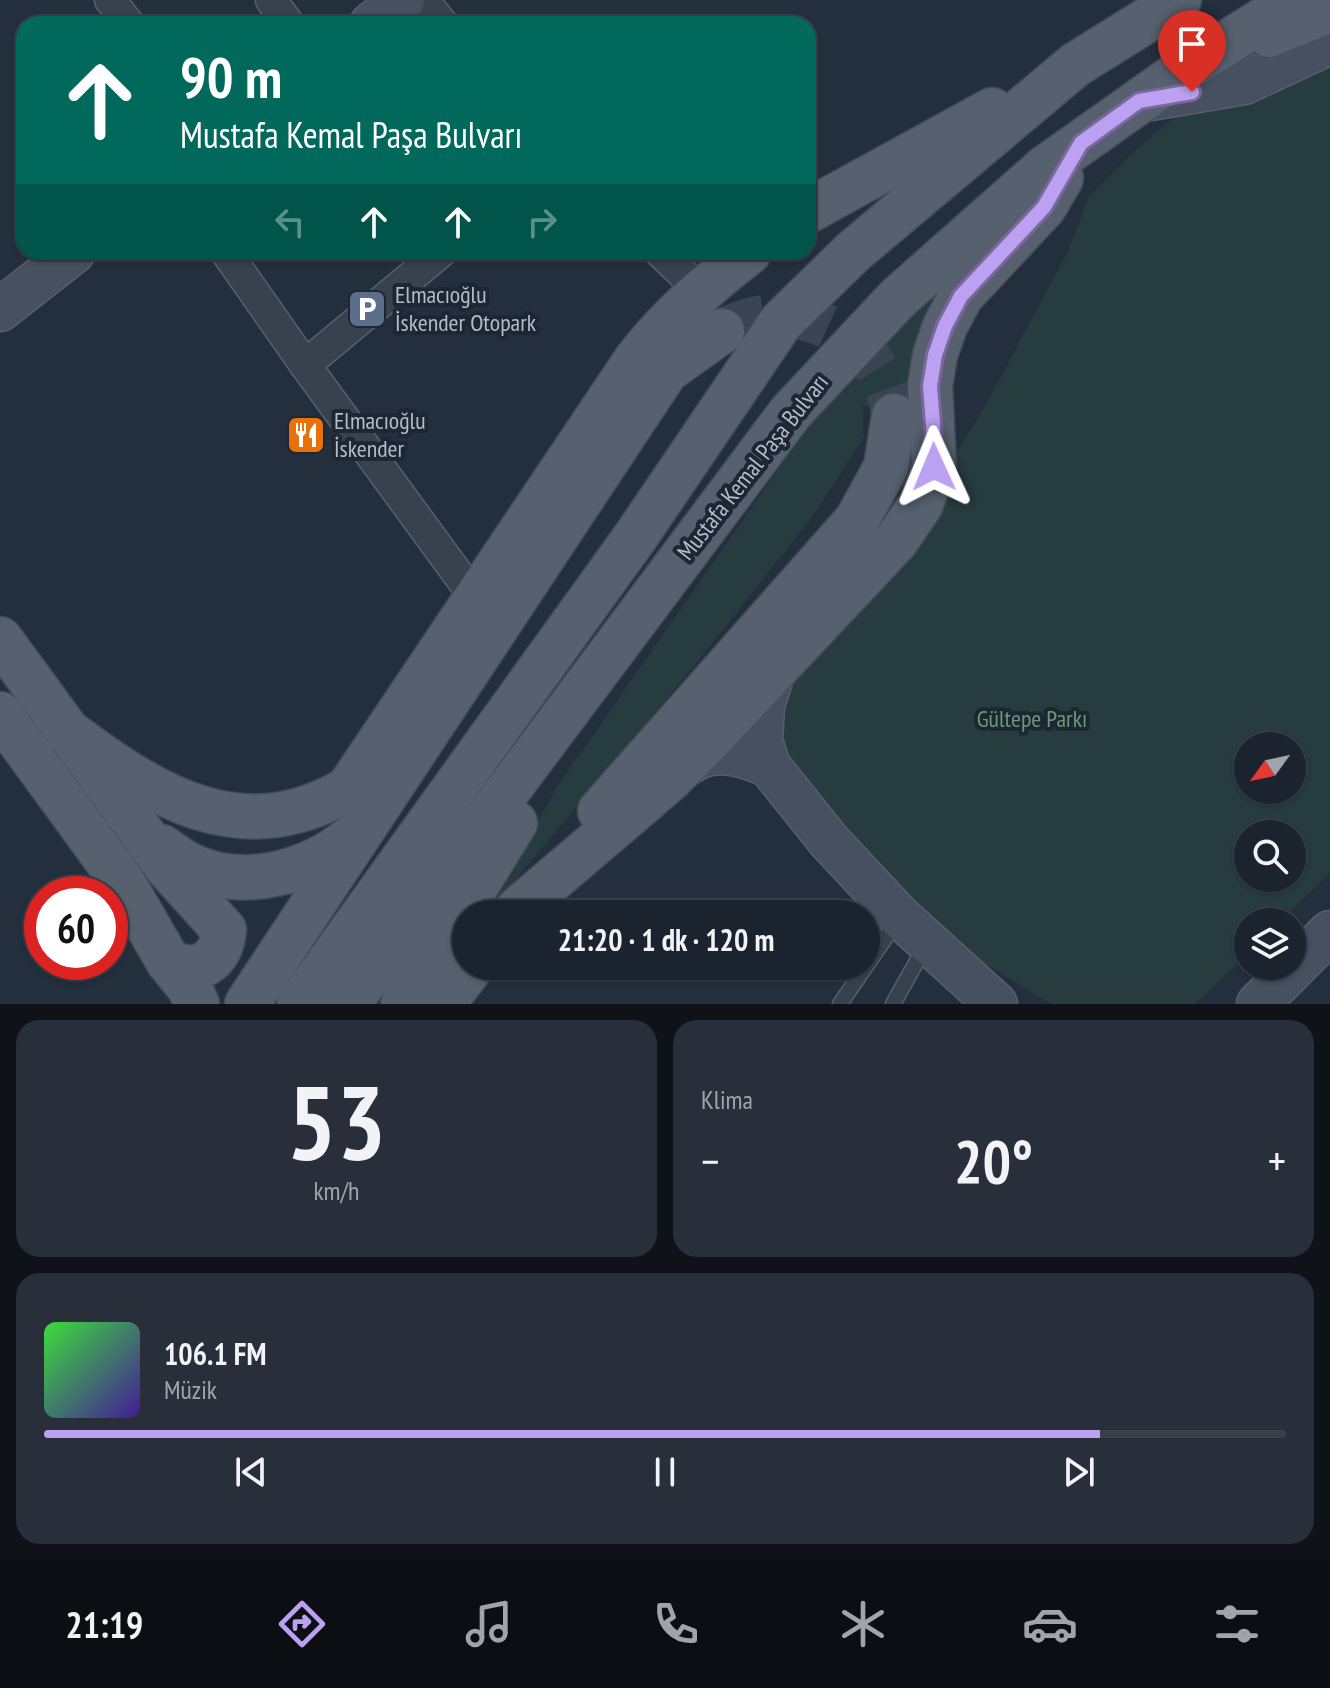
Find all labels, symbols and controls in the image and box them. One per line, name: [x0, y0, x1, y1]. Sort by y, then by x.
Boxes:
pin: [1158, 10, 1226, 92]
icon: arrive: [1170, 22, 1214, 66]
text: 90 m: [180, 41, 282, 113]
icon: ahead: [48, 48, 152, 152]
text: Mustafa Kemal Paşa Bulvarı: [180, 111, 522, 158]
icon: left: [268, 200, 312, 244]
icon: ahead: [352, 200, 396, 244]
icon: ahead: [436, 200, 480, 244]
icon: right: [520, 200, 564, 244]
place label: Elmacıoğlu İskender Otopark: [395, 279, 537, 338]
parking icon: Elmacıoğlu İskender Otopark: [346, 288, 388, 330]
street label: Mustafa Kemal Paşa Bulvarı: [670, 367, 835, 566]
place label: Elmacıoğlu İskender: [334, 405, 426, 464]
restaurant icon: Elmacıoğlu İskender: [285, 414, 327, 456]
position arrow: [892, 425, 976, 509]
park label: Gültepe Parkı: [977, 703, 1087, 734]
north arrow: [1234, 732, 1306, 804]
map controls: [1234, 732, 1306, 980]
button: search: [1234, 820, 1306, 892]
speed limit sign: 60: [24, 876, 128, 980]
button: layers: [1234, 908, 1306, 980]
text: 21:20 · 1 dk · 120 m: [558, 920, 774, 959]
text: 53: [287, 1054, 386, 1189]
text: Klima: [701, 1083, 753, 1116]
text: 20°: [954, 1122, 1033, 1200]
text: −: [701, 1132, 719, 1189]
text: +: [1268, 1132, 1286, 1189]
text: km/h: [313, 1174, 360, 1207]
text: 106.1 FM: [164, 1334, 266, 1373]
text: Müzik: [164, 1373, 217, 1406]
icon: previous: [229, 1450, 273, 1494]
icon: pause: [643, 1450, 687, 1494]
icon: next: [1057, 1450, 1101, 1494]
icon: directions: [274, 1596, 330, 1652]
icon: music: [461, 1596, 517, 1652]
icon: phone: [648, 1596, 704, 1652]
icon: climate: [835, 1596, 891, 1652]
icon: car: [1022, 1596, 1078, 1652]
icon: filters: [1209, 1596, 1265, 1652]
text: 21:19: [65, 1601, 143, 1648]

